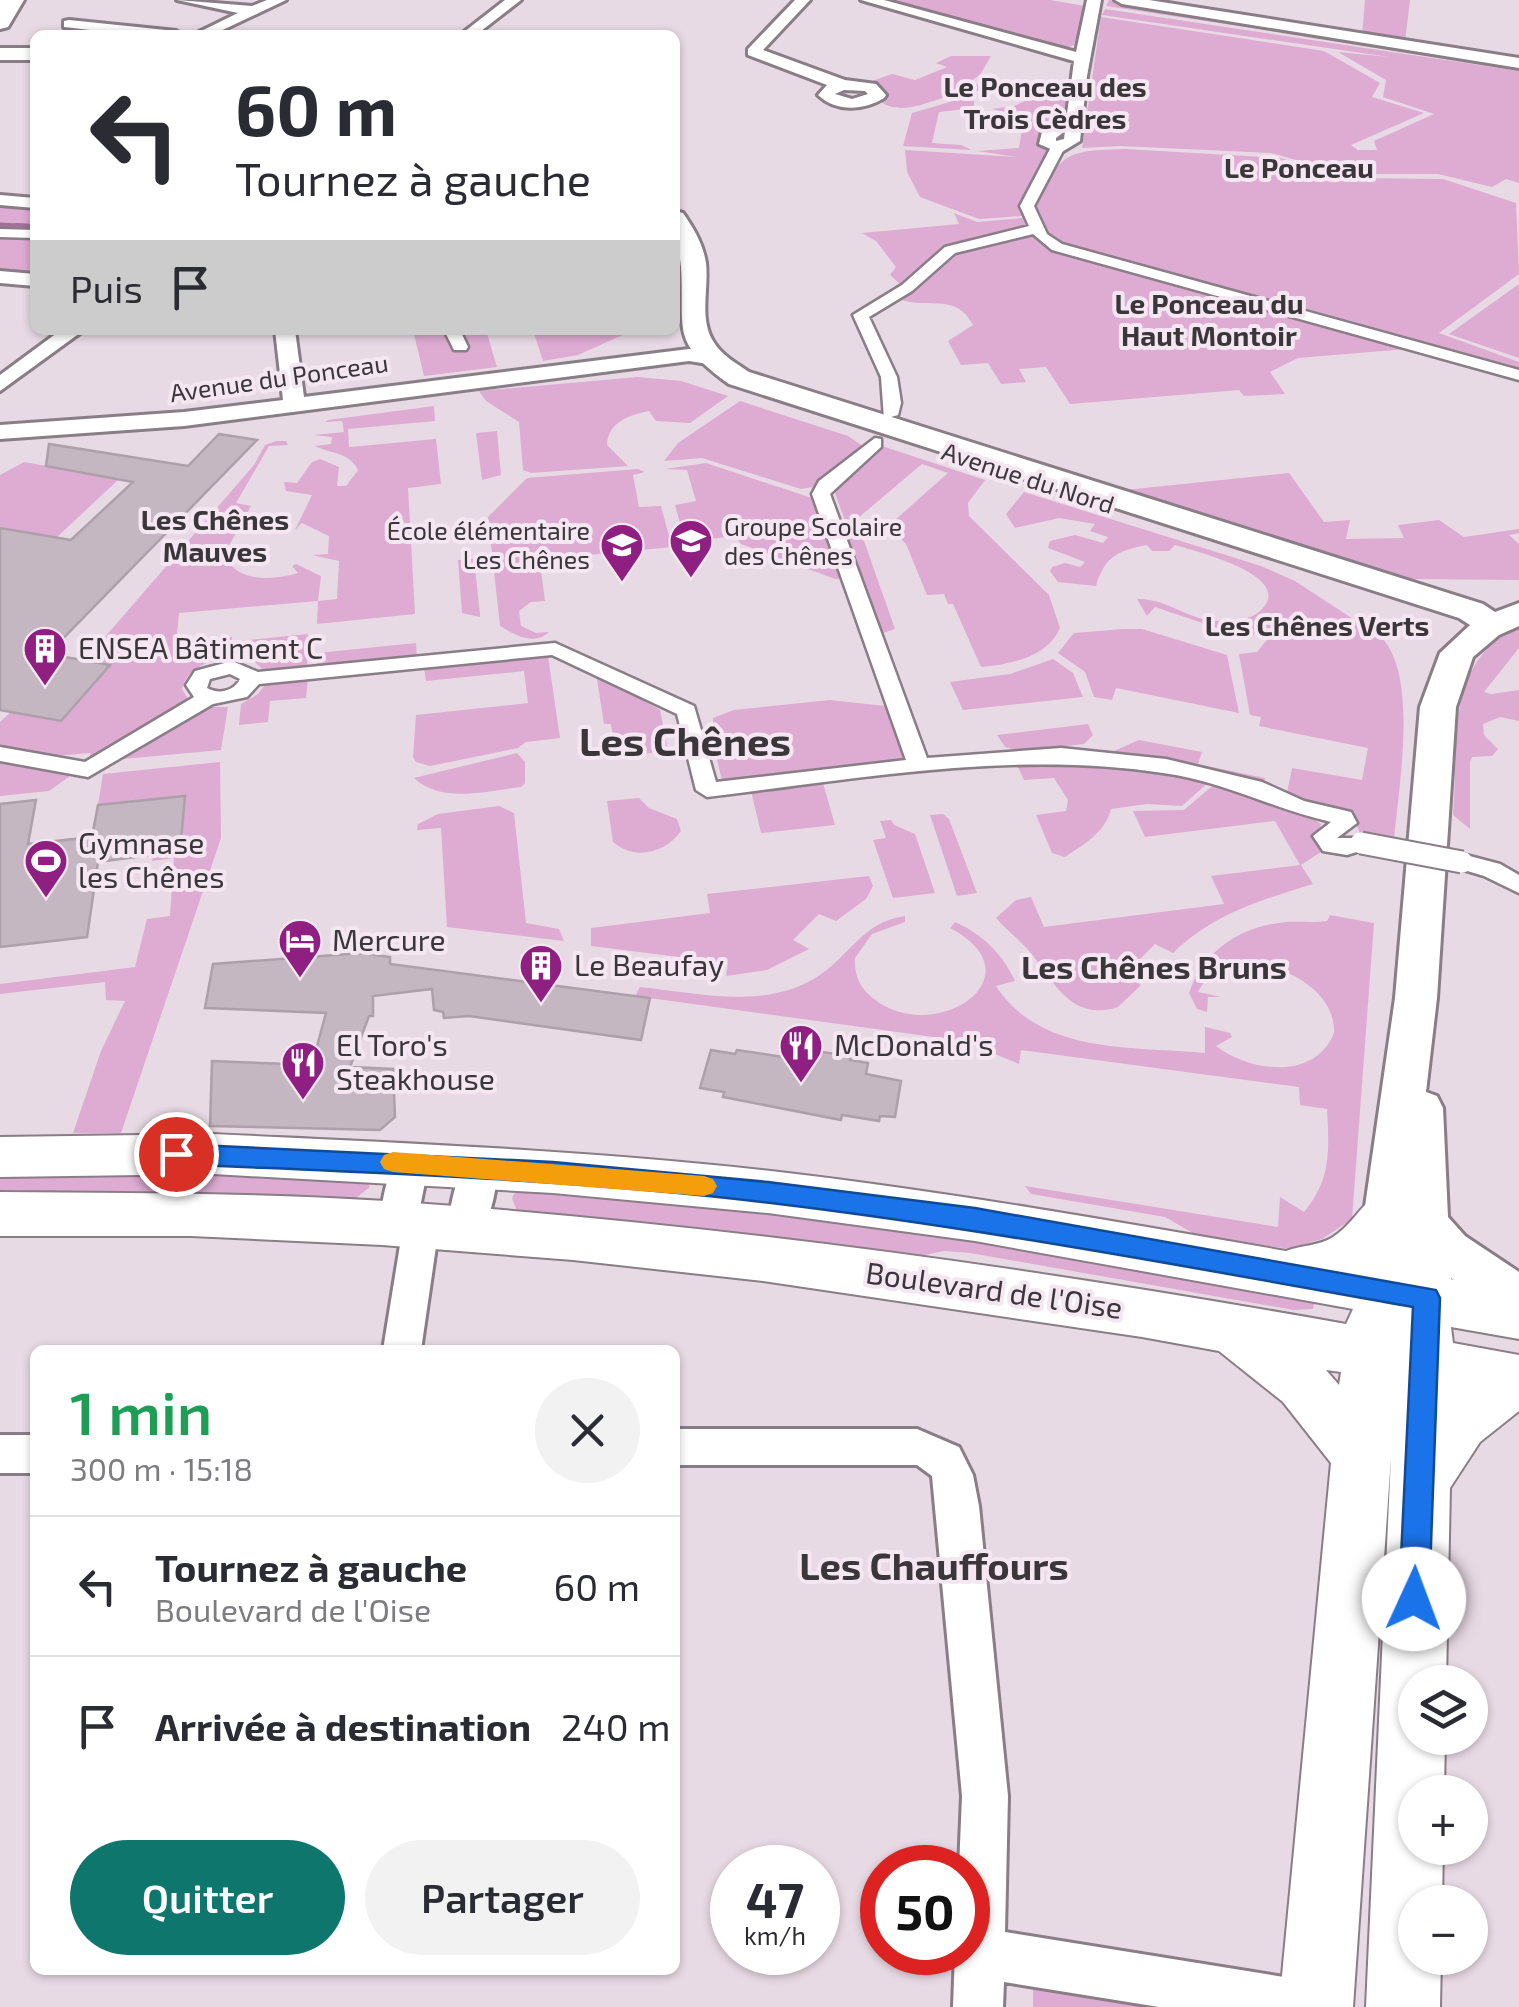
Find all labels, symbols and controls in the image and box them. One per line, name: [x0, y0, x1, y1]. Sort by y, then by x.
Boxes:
text: 60 m: [235, 66, 397, 150]
district label: Le Ponceau des Trois Cèdres: [943, 69, 1147, 135]
icon: left: [70, 70, 200, 200]
district label: Le Ponceau: [1224, 150, 1374, 184]
text: Tournez à gauche: [235, 151, 591, 205]
icon: arrive: [163, 260, 218, 315]
text: Puis: [70, 265, 143, 311]
district label: Le Ponceau du Haut Montoir: [1114, 286, 1304, 352]
street label: Avenue du Ponceau: [168, 347, 390, 407]
street label: Avenue du Nord: [938, 435, 1118, 519]
district label: Les Chênes Mauves: [141, 502, 289, 568]
place label: Groupe Scolaire des Chênes: [724, 511, 902, 570]
place label: École élémentaire Les Chênes: [387, 515, 590, 574]
school or university icon: Groupe Scolaire des Chênes: [668, 518, 714, 579]
school or university icon: École élémentaire Les Chênes: [599, 522, 645, 583]
district label: Les Chênes Verts: [1205, 608, 1429, 642]
building icon: ENSEA Bâtiment C: [22, 626, 68, 687]
place label: ENSEA Bâtiment C: [78, 629, 323, 665]
district label: Les Chênes: [579, 716, 791, 764]
place label: Gymnase les Chênes: [78, 824, 224, 894]
sports icon: Gymnase les Chênes: [23, 838, 69, 899]
hotel icon: Mercure: [277, 918, 323, 979]
place label: Mercure: [332, 921, 446, 957]
building icon: Le Beaufay: [518, 943, 564, 1004]
place label: Le Beaufay: [574, 946, 724, 982]
district label: Les Chênes Bruns: [1021, 947, 1287, 985]
restaurant icon: McDonald's: [778, 1023, 824, 1084]
place label: El Toro's Steakhouse: [336, 1026, 495, 1096]
place label: McDonald's: [834, 1026, 993, 1062]
restaurant icon: El Toro's Steakhouse: [280, 1040, 326, 1101]
pin: [134, 1112, 219, 1197]
icon: arrive: [149, 1127, 204, 1182]
street label: Boulevard de l'Oise: [864, 1253, 1125, 1325]
text: 1 min: [70, 1375, 212, 1447]
button: close: [535, 1378, 640, 1483]
text: 300 m · 15:18: [70, 1449, 253, 1487]
district label: Les Chauffours: [799, 1542, 1069, 1588]
text: Tournez à gauche: [155, 1544, 467, 1590]
position arrow: [1362, 1547, 1466, 1651]
icon: left: [70, 1559, 125, 1614]
text: 60 m: [554, 1563, 640, 1609]
text: Boulevard de l'Oise: [155, 1590, 431, 1628]
map controls: [1398, 1665, 1488, 1975]
button: layers: [1398, 1665, 1488, 1755]
icon: arrive: [70, 1699, 125, 1754]
text: Arrivée à destination: [155, 1703, 531, 1749]
text: 240 m: [561, 1703, 670, 1749]
button: +: [1398, 1775, 1488, 1865]
button: Quitter: [70, 1840, 345, 1955]
button: Partager: [365, 1840, 640, 1955]
speed limit sign: 50: [860, 1845, 990, 1975]
text: 47: [746, 1868, 804, 1928]
button: −: [1398, 1885, 1488, 1975]
text: km/h: [744, 1920, 806, 1950]

